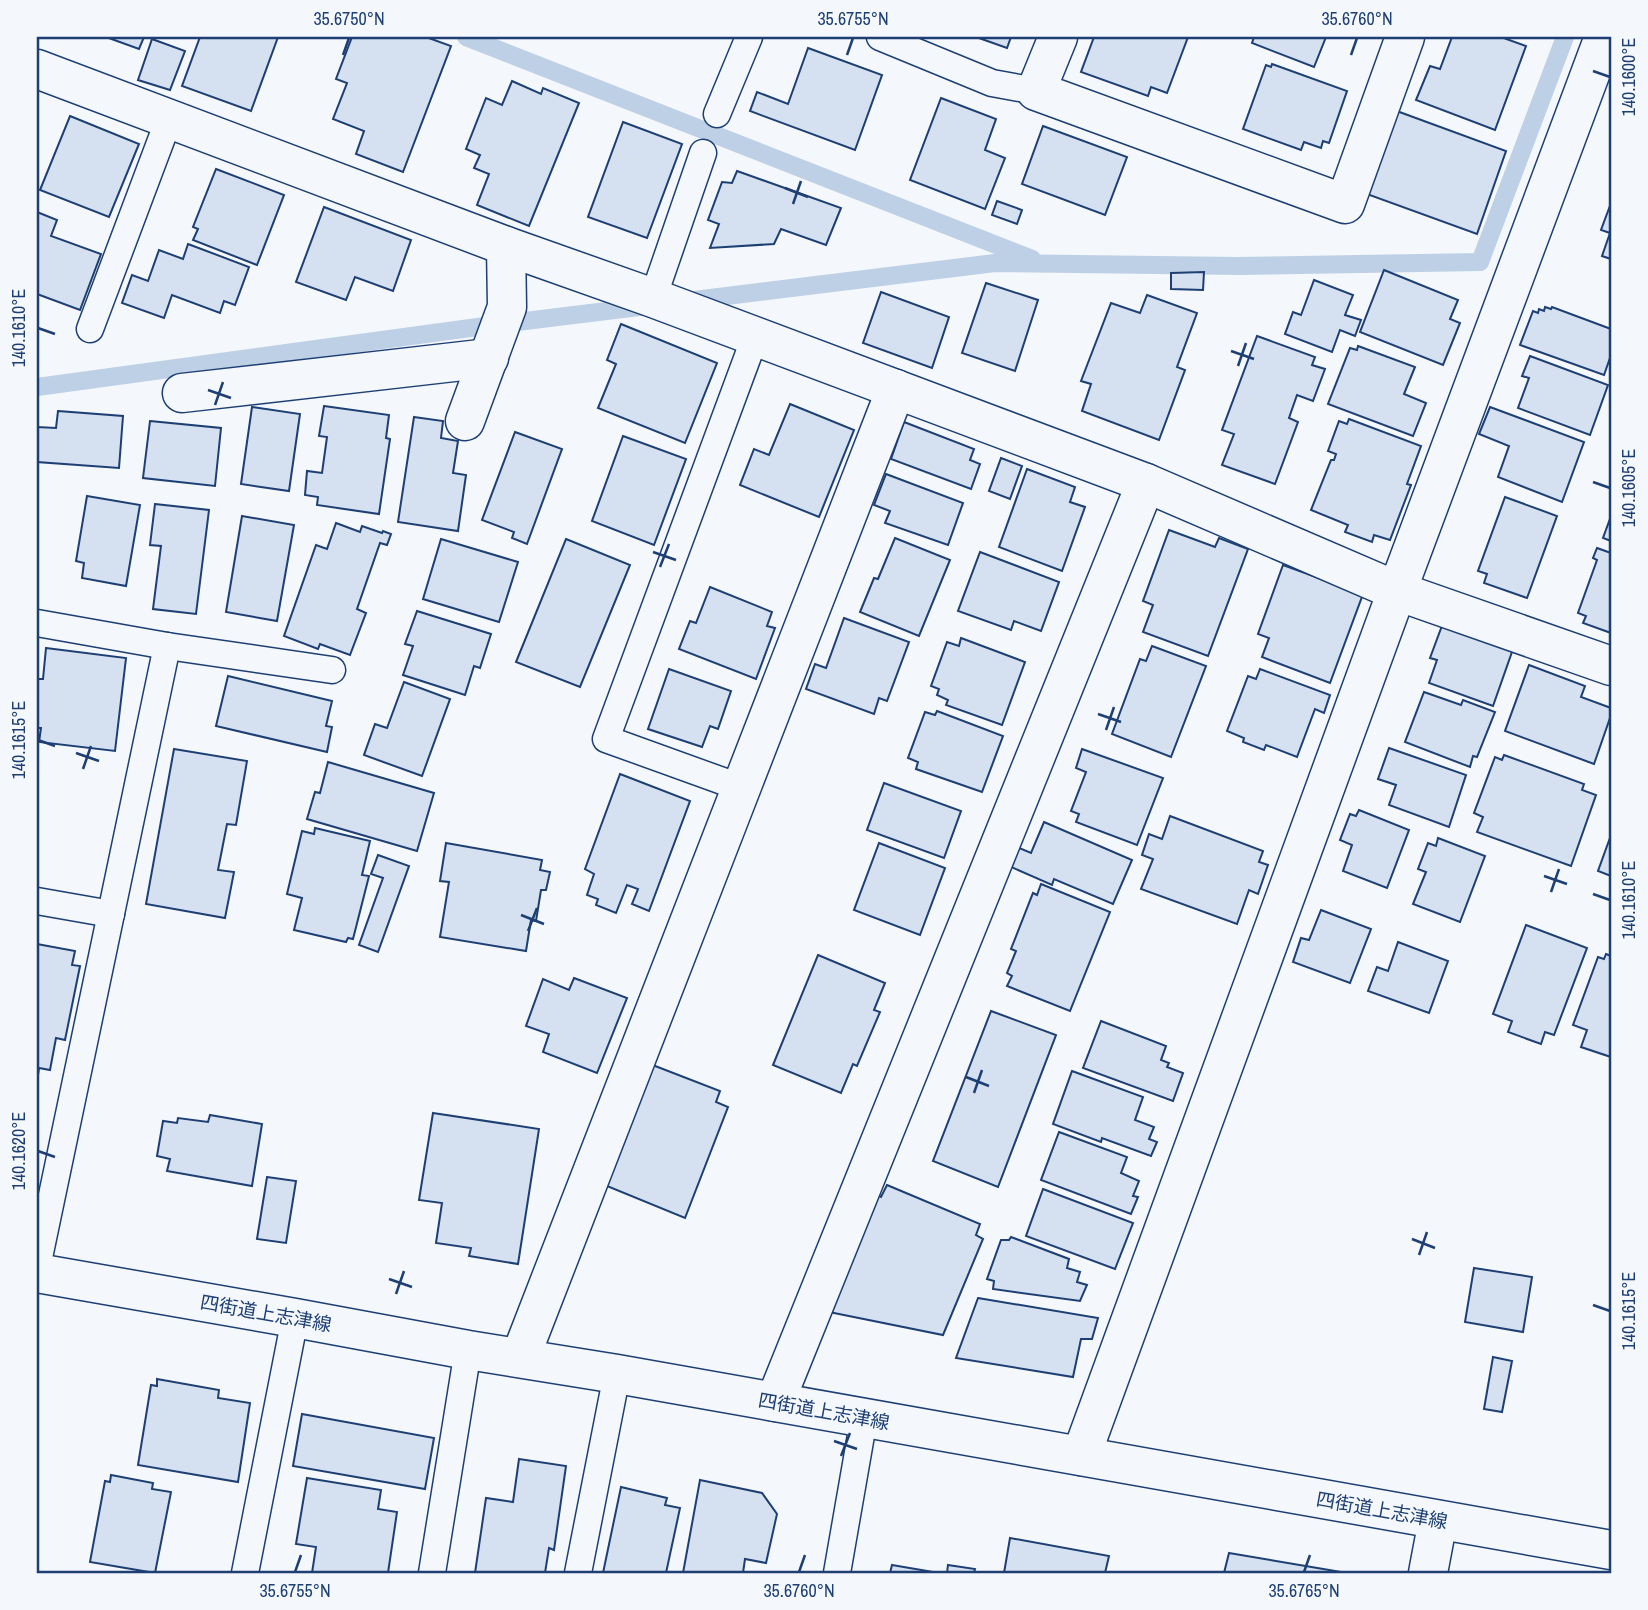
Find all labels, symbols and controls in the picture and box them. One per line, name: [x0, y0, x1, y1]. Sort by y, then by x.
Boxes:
text: 35.6750°N: [313, 6, 385, 31]
text: 35.6755°N: [817, 6, 889, 31]
text: 35.6760°N: [1321, 6, 1393, 31]
text: 140.1600°E: [1616, 38, 1641, 116]
text: 140.1610°E: [6, 289, 31, 367]
text: 140.1605°E: [1616, 449, 1641, 527]
text: 140.1615°E: [6, 701, 31, 779]
text: 140.1610°E: [1616, 861, 1641, 939]
text: 140.1620°E: [6, 1112, 31, 1190]
text: 140.1615°E: [1616, 1272, 1641, 1350]
street label: 四街道上志津線: [198, 1289, 334, 1337]
street label: 四街道上志津線: [756, 1387, 892, 1435]
street label: 四街道上志津線: [1314, 1486, 1450, 1534]
text: 35.6755°N: [259, 1578, 331, 1603]
text: 35.6760°N: [763, 1578, 835, 1603]
text: 35.6765°N: [1268, 1578, 1340, 1603]

